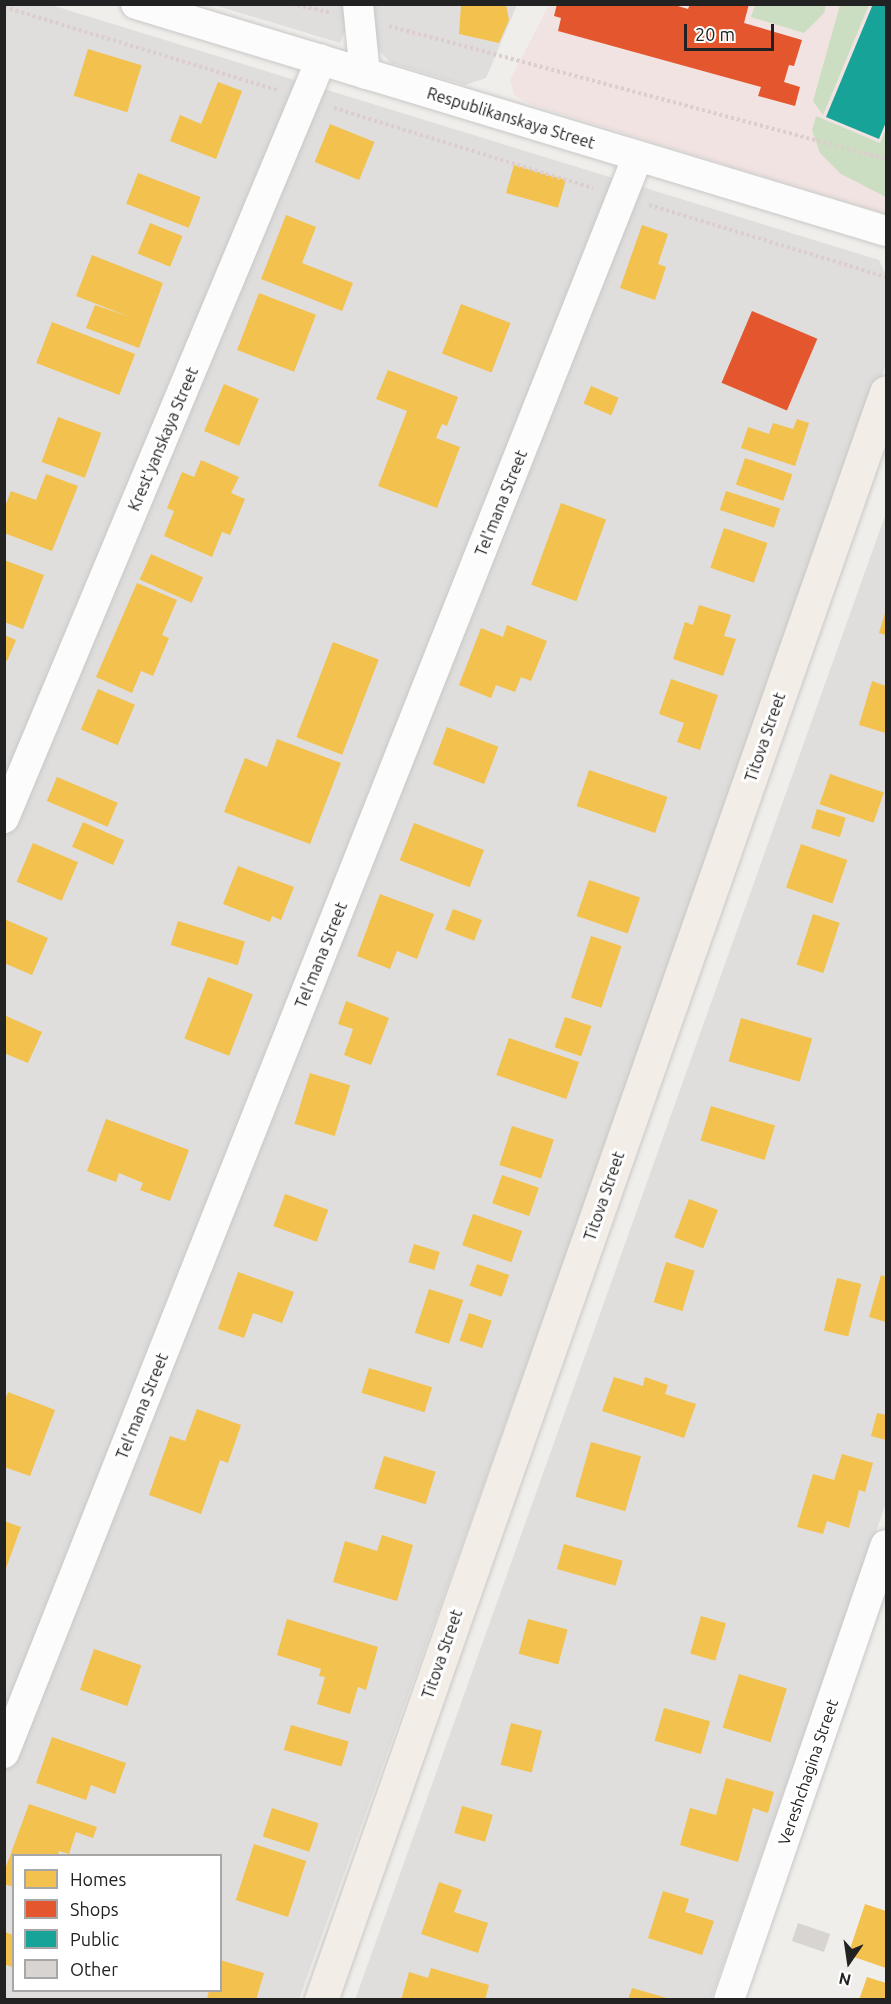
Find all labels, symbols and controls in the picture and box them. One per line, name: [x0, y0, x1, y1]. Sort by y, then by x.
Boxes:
scale bar: [687, 12, 777, 50]
text: 20 m: [695, 24, 735, 44]
street label: Respublikanskaya Street: [425, 83, 597, 153]
street label: Krest'yanskaya Street: [124, 364, 202, 514]
street label: Tel'mana Street: [471, 447, 531, 559]
street label: Titova Street: [741, 690, 789, 784]
street label: Tel'mana Street: [291, 899, 351, 1011]
street label: Titova Street: [580, 1149, 628, 1243]
street label: Tel'mana Street: [112, 1350, 172, 1462]
street label: Titova Street: [418, 1607, 466, 1701]
street label: Vereshchagina Street: [774, 1697, 842, 1847]
legend: [12, 1854, 222, 1992]
text: Homes: [70, 1869, 126, 1889]
text: Shops: [70, 1899, 119, 1919]
text: Public: [70, 1929, 119, 1949]
north arrow: [819, 1932, 879, 1992]
text: Other: [70, 1959, 118, 1979]
text: N: [837, 1969, 853, 1990]

